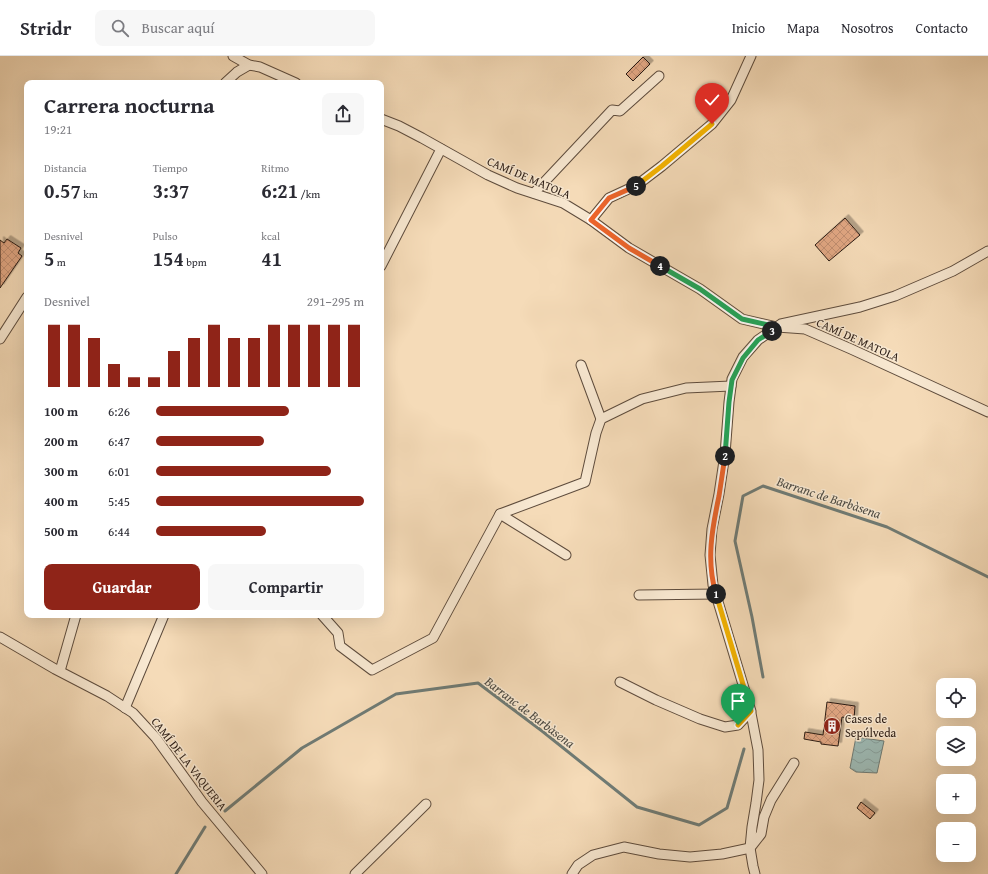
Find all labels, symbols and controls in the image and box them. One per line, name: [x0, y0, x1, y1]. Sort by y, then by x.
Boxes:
search box: [95, 10, 375, 46]
text: Stridr: [20, 14, 71, 42]
icon: search: [109, 17, 131, 39]
text: Buscar aquí: [141, 17, 215, 38]
text: Inicio: [732, 18, 765, 38]
text: Mapa: [787, 18, 819, 38]
text: Nosotros: [841, 18, 894, 38]
text: Contacto: [916, 18, 968, 38]
pin: [695, 83, 729, 124]
text: Carrera nocturna: [44, 89, 215, 121]
icon: check: [701, 89, 723, 111]
button: share: [322, 93, 364, 135]
text: 19:21: [44, 120, 72, 139]
street label: CAMÍ DE MATOLA: [485, 152, 574, 203]
text: Distancia: [44, 160, 87, 176]
text: Tiempo: [153, 160, 188, 176]
text: Ritmo: [261, 160, 289, 176]
text: 0.57: [44, 176, 81, 205]
text: 3:37: [153, 176, 189, 205]
text: 6:21: [261, 176, 298, 205]
pin: 5: [626, 176, 646, 196]
text: 5: [633, 178, 639, 194]
text: km: [81, 186, 98, 202]
text: /km: [298, 186, 320, 202]
text: Desnivel: [44, 228, 83, 244]
text: Pulso: [153, 228, 178, 244]
text: kcal: [261, 228, 280, 244]
text: 5: [44, 244, 54, 273]
text: 154: [153, 244, 184, 273]
text: 41: [261, 244, 282, 273]
text: m: [54, 254, 66, 270]
text: bpm: [184, 254, 207, 270]
pin: 4: [650, 256, 670, 276]
text: 4: [657, 258, 663, 274]
text: Desnivel: [44, 292, 90, 311]
text: 291–295 m: [307, 292, 364, 311]
street label: CAMÍ DE MATOLA: [814, 314, 903, 366]
pin: 3: [762, 321, 782, 341]
text: 3: [769, 323, 775, 339]
text: 100 m: [44, 402, 78, 421]
text: 6:26: [108, 402, 130, 421]
text: 200 m: [44, 432, 78, 451]
text: 6:47: [108, 432, 130, 451]
pin: 2: [715, 446, 735, 466]
text: 2: [722, 448, 728, 464]
text: 300 m: [44, 462, 78, 481]
text: 6:01: [108, 462, 130, 481]
water label: Barranc de Barbàsena: [773, 471, 883, 523]
text: 400 m: [44, 492, 78, 511]
text: 5:45: [108, 492, 130, 511]
text: 500 m: [44, 522, 78, 541]
text: 6:44: [108, 522, 130, 541]
button: Guardar: [44, 564, 200, 610]
button: Compartir: [208, 564, 364, 610]
pin: 1: [706, 584, 726, 604]
text: 1: [713, 586, 719, 602]
water label: Barranc de Barbàsena: [480, 672, 579, 753]
map controls: [936, 678, 976, 862]
button: locate: [936, 678, 976, 718]
pin: [721, 684, 755, 725]
icon: arrive: [727, 690, 749, 712]
place label: Cases de Sepúlveda: [845, 710, 897, 741]
street label: CAMÍ DE LA VAQUERIA: [148, 713, 232, 815]
building icon: Cases de Sepúlveda: [822, 716, 842, 736]
button: layers: [936, 726, 976, 766]
button: +: [936, 774, 976, 814]
button: −: [936, 822, 976, 862]

